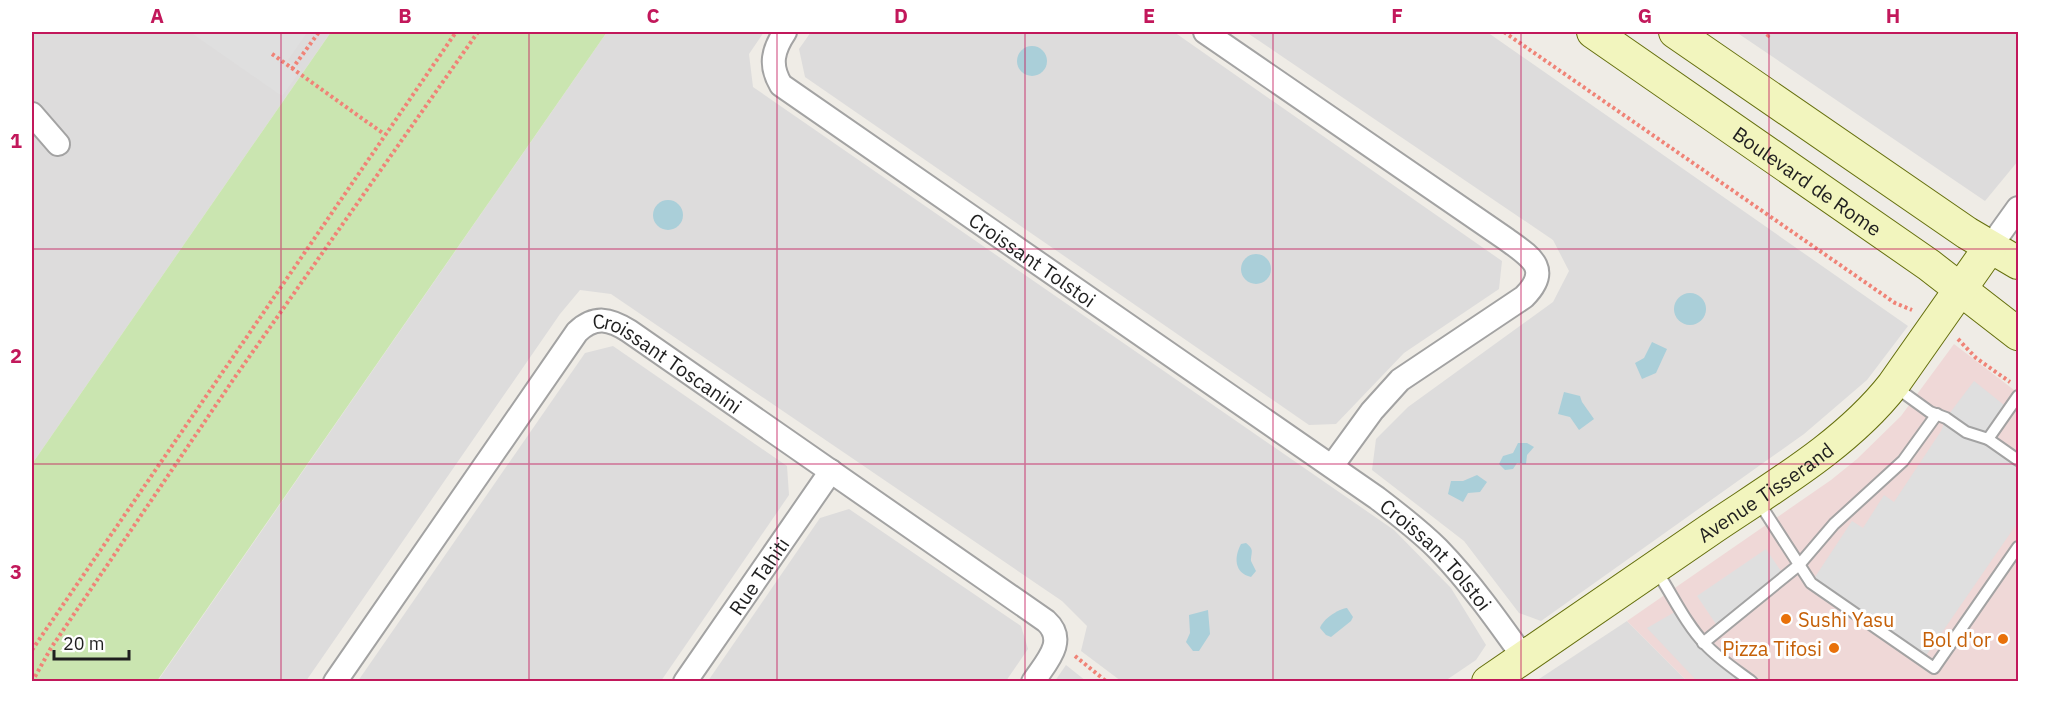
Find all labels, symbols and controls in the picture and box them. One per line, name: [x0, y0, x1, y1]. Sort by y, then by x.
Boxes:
text: A: [150, 2, 164, 29]
text: B: [398, 2, 412, 29]
text: C: [646, 2, 660, 29]
text: D: [894, 2, 908, 29]
text: E: [1143, 2, 1155, 29]
text: F: [1391, 2, 1403, 29]
text: G: [1638, 2, 1652, 29]
text: H: [1886, 2, 1900, 29]
street label: Boulevard de Rome: [1728, 120, 1887, 242]
text: 1: [10, 127, 22, 154]
street label: Croissant Tolstoi: [964, 206, 1101, 313]
street label: Croissant Toscanini: [591, 307, 747, 419]
text: 2: [10, 342, 22, 369]
street label: Avenue Tisserand: [1692, 436, 1839, 548]
street label: Croissant Tolstoi: [1375, 492, 1498, 616]
street label: Rue Tahiti: [722, 532, 795, 620]
text: 3: [10, 558, 22, 585]
place label: Sushi Yasu: [1798, 606, 1894, 633]
marker: Sushi Yasu: [1779, 612, 1793, 626]
scale bar: [54, 623, 129, 661]
place label: Bol d'or: [1922, 626, 1991, 653]
text: 20 m: [63, 632, 105, 655]
marker: Bol d'or: [1996, 632, 2010, 646]
place label: Pizza Tifosi: [1722, 635, 1822, 662]
marker: Pizza Tifosi: [1827, 641, 1841, 655]

